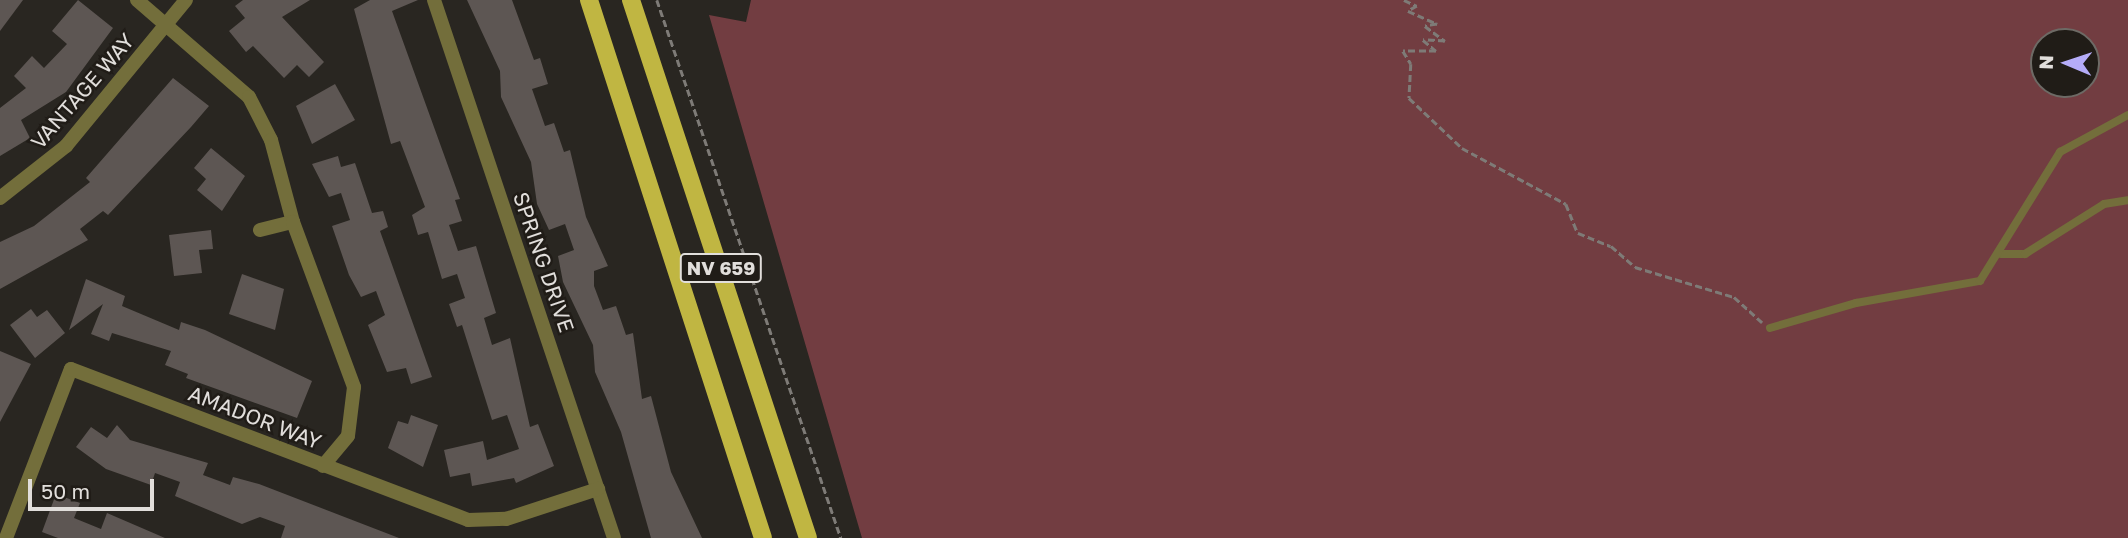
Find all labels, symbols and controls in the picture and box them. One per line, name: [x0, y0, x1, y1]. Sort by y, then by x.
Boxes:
street label: VANTAGE WAY: [25, 28, 139, 154]
north arrow: [2030, 28, 2100, 98]
text: N: [2034, 55, 2057, 70]
street label: SPRING DRIVE: [508, 189, 580, 335]
road number: NV 659: [679, 252, 763, 284]
street label: AMADOR WAY: [185, 380, 325, 454]
scale bar: [32, 464, 158, 508]
text: 50 m: [41, 478, 90, 504]

